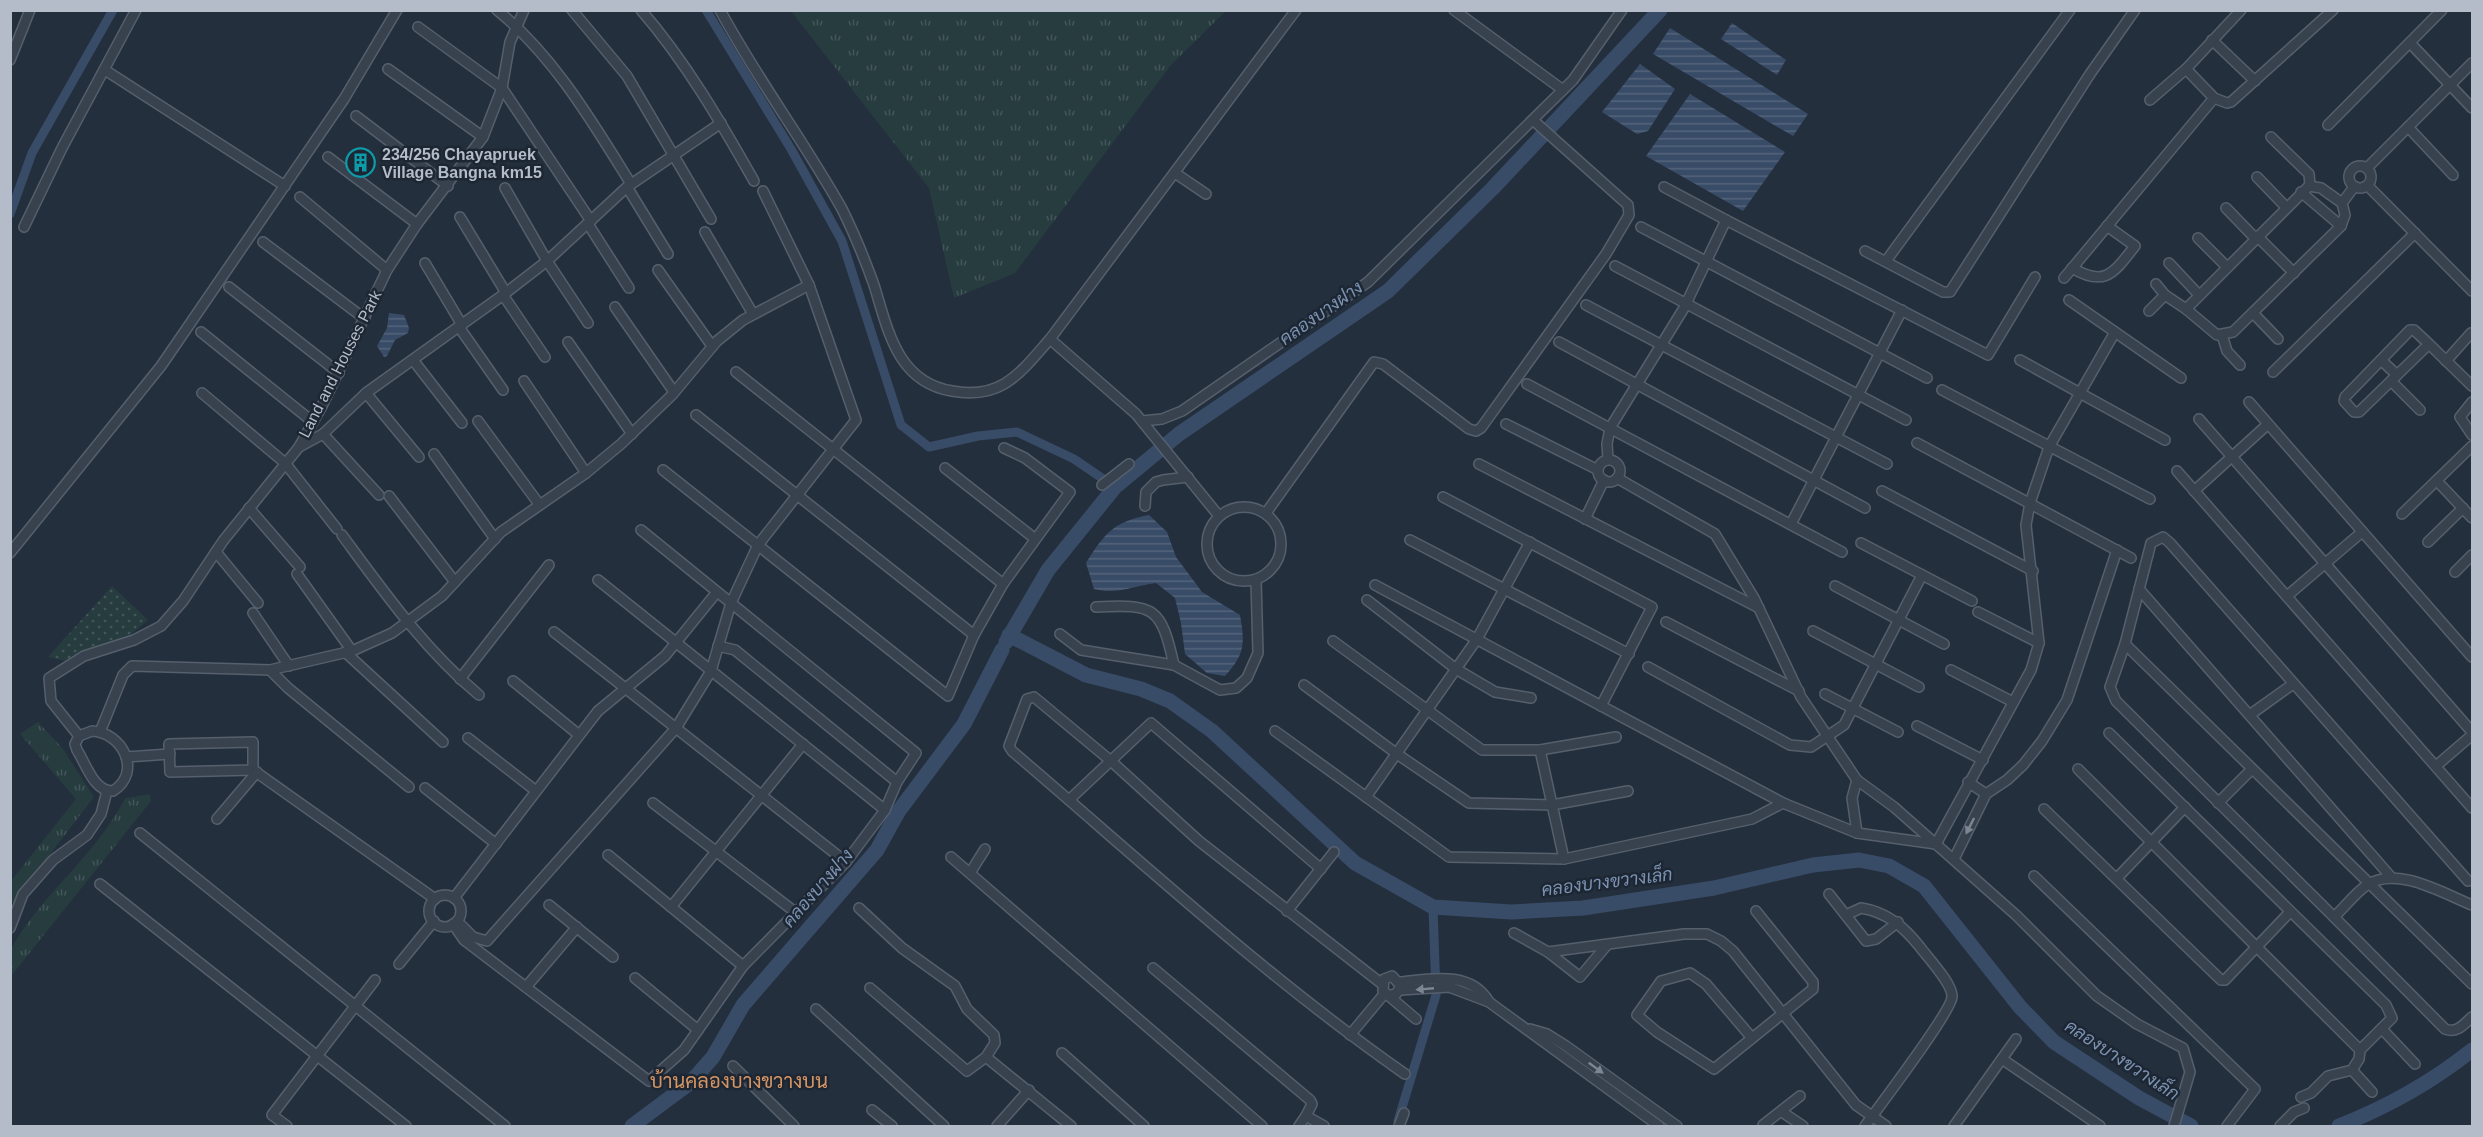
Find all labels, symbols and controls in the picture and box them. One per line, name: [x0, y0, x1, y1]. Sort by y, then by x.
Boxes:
place label: 234/256 Chayapruek Village Bangna km15: [382, 146, 542, 181]
building icon: 234/256 Chayapruek Village Bangna km15: [345, 147, 377, 179]
water label: คลองบางฝาง: [1276, 277, 1366, 349]
street label: Land and Houses Park: [295, 287, 385, 440]
one-way arrow: [1965, 818, 1975, 835]
water label: คลองบางฝาง: [779, 845, 857, 931]
water label: คลองบางขวางเล็ก: [1540, 860, 1674, 900]
one-way arrow: [1415, 985, 1434, 994]
water label: คลองบางขวางเล็ก: [2061, 1012, 2185, 1104]
one-way arrow: [1588, 1061, 1603, 1073]
district label: บ้านคลองบางขวางบน: [650, 1069, 828, 1092]

